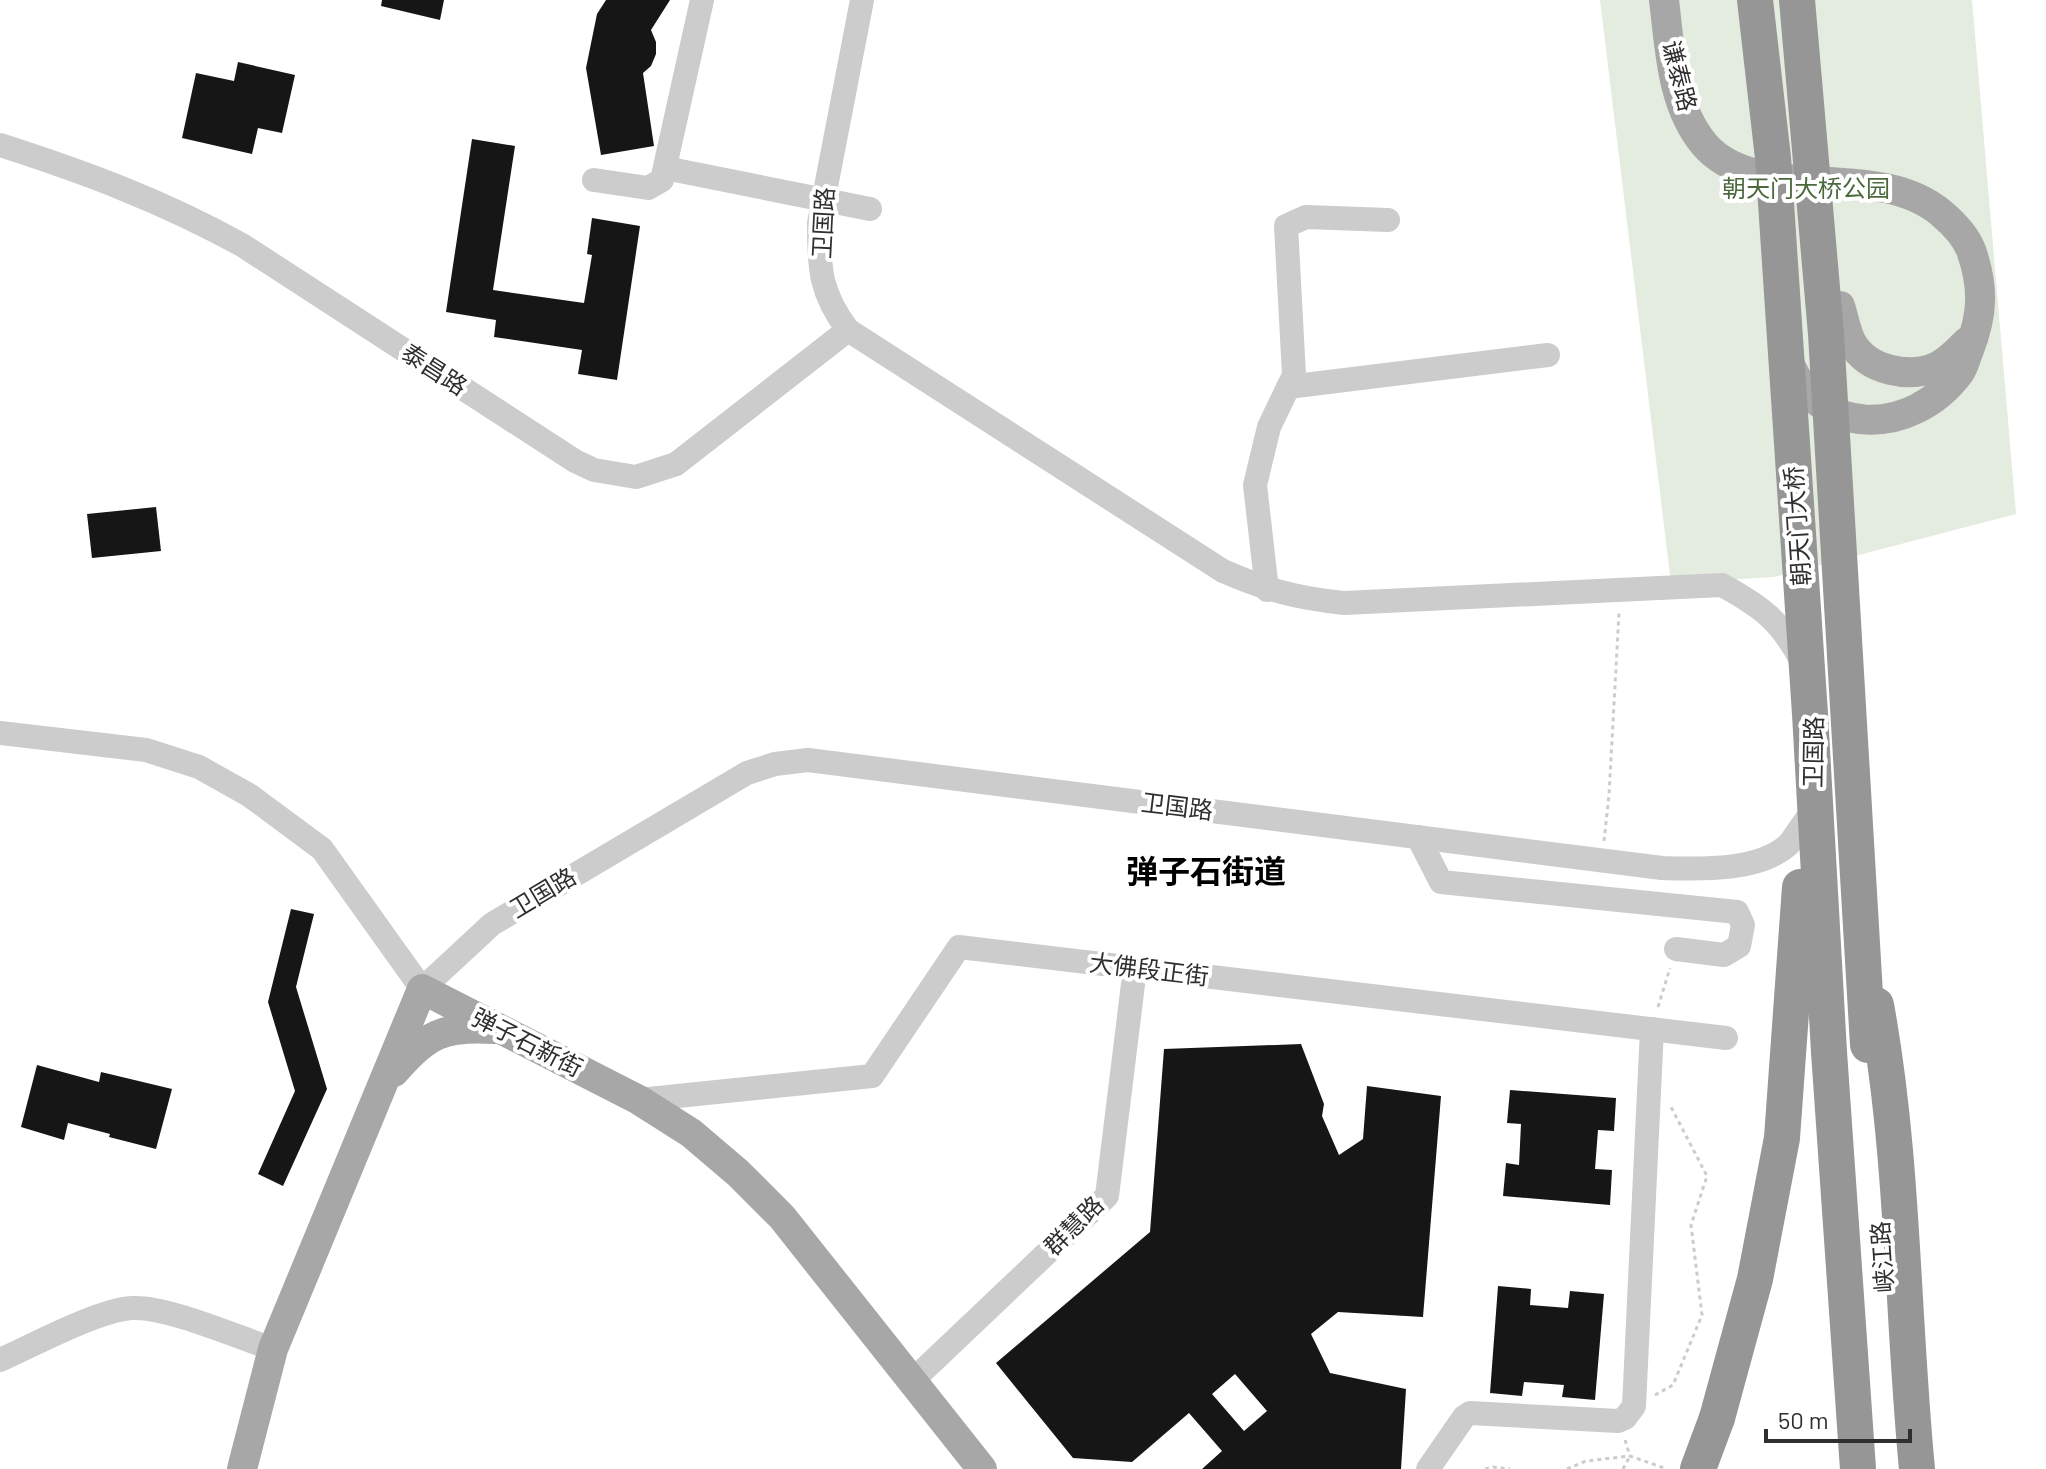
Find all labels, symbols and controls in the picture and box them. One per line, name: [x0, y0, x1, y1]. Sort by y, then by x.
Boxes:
street label: 谦泰路: [1658, 37, 1703, 114]
park label: 朝天门大桥公园: [1722, 173, 1890, 202]
street label: 卫国路: [806, 186, 839, 260]
street label: 泰昌路: [397, 337, 473, 401]
street label: 朝天门大桥: [1778, 465, 1815, 587]
street label: 卫国路: [1797, 716, 1828, 788]
street label: 卫国路: [1140, 787, 1215, 824]
district label: 弹子石街道: [1126, 851, 1286, 889]
street label: 卫国路: [504, 861, 581, 923]
street label: 大佛段正街: [1088, 947, 1211, 990]
street label: 弹子石新街: [468, 1002, 588, 1082]
street label: 群慧路: [1037, 1189, 1109, 1261]
street label: 峡江路: [1865, 1220, 1898, 1294]
scale bar: [1766, 1393, 1910, 1443]
text: 50 m: [1778, 1405, 1829, 1434]

